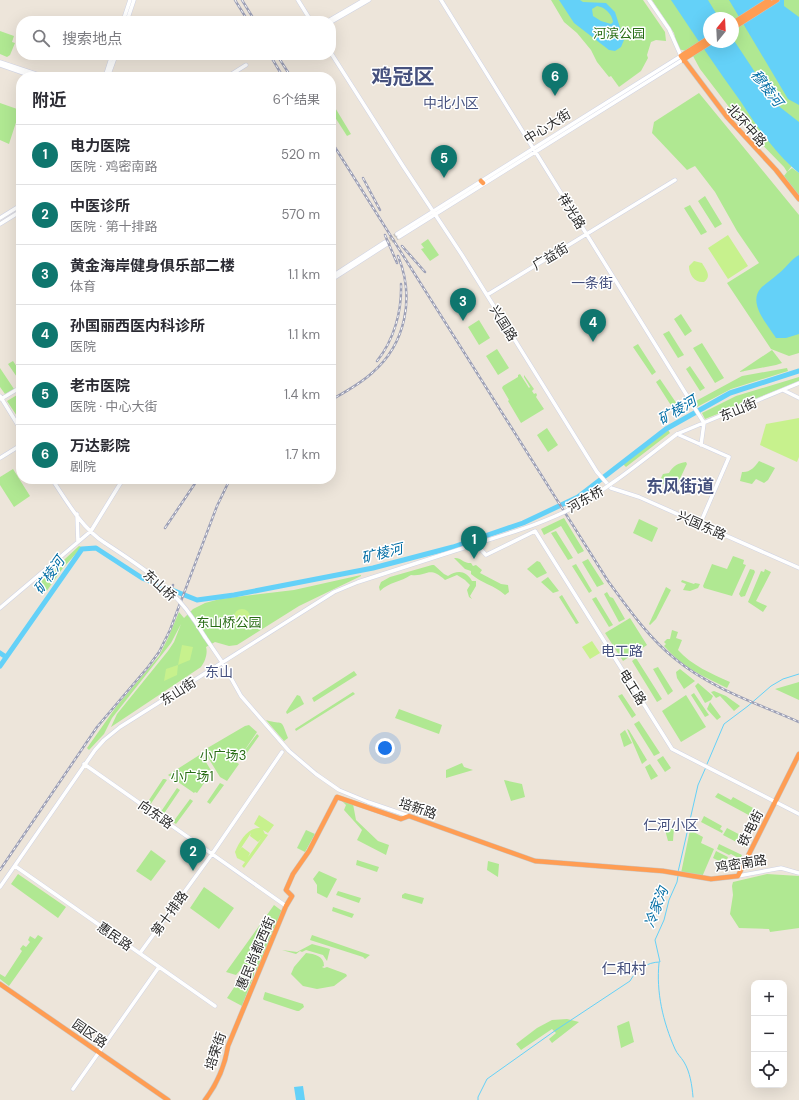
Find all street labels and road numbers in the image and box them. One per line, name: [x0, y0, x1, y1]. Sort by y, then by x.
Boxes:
street label: 北环中路: [723, 100, 770, 150]
street label: 中心大街: [521, 105, 574, 147]
street label: 祥光路: [554, 190, 589, 232]
street label: 广益街: [529, 239, 571, 274]
street label: 兴国路: [486, 302, 521, 344]
street label: 东山街: [717, 394, 759, 425]
street label: 河东桥: [564, 482, 606, 517]
street label: 兴国东路: [675, 507, 729, 544]
street label: 东山桥: [139, 566, 180, 605]
street label: 电工路: [615, 666, 650, 708]
street label: 东山街: [157, 674, 199, 709]
street label: 培新路: [397, 794, 439, 823]
street label: 向东路: [135, 796, 177, 833]
street label: 铁电街: [734, 807, 767, 849]
street label: 鸡密南路: [714, 851, 768, 876]
street label: 第十排路: [147, 887, 192, 939]
street label: 惠民尚都西街: [232, 914, 279, 992]
street label: 惠民路: [94, 918, 136, 955]
street label: 园区路: [69, 1015, 111, 1052]
street label: 培荣街: [201, 1030, 230, 1072]

